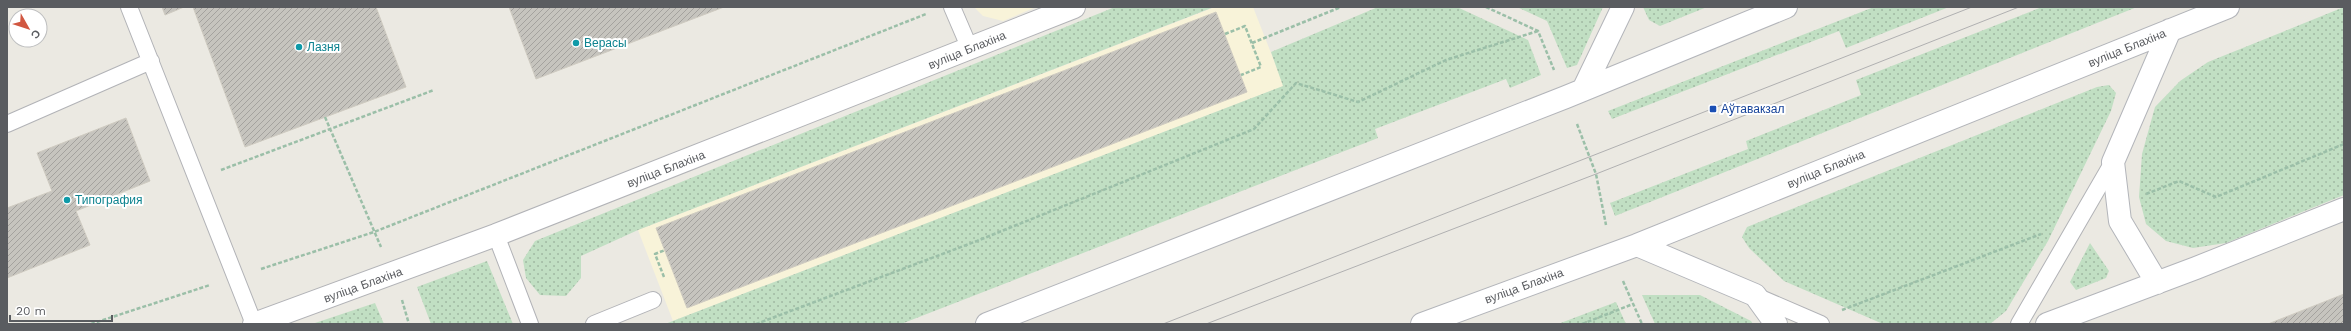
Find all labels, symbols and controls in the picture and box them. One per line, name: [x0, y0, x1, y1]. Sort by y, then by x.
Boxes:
north arrow: [8, 8, 48, 48]
street label: вуліца Блахіна: [2086, 26, 2168, 70]
text: С: [28, 27, 43, 41]
street label: вуліца Блахіна: [926, 28, 1008, 72]
place label: Верасы: [584, 36, 627, 50]
marker: Верасы: [571, 38, 581, 48]
place label: Лазня: [307, 40, 340, 54]
marker: Лазня: [294, 42, 304, 52]
place label: Аўтавакзал: [1721, 102, 1785, 116]
marker: Аўтавакзал: [1708, 104, 1718, 114]
street label: вуліца Блахіна: [1785, 147, 1867, 191]
street label: вуліца Блахіна: [625, 148, 707, 190]
place label: Типография: [75, 193, 142, 207]
marker: Типография: [62, 195, 72, 205]
street label: вуліца Блахіна: [322, 264, 404, 306]
street label: вуліца Блахіна: [1483, 265, 1565, 307]
scale bar: [10, 297, 112, 323]
text: 20 m: [16, 304, 46, 318]

